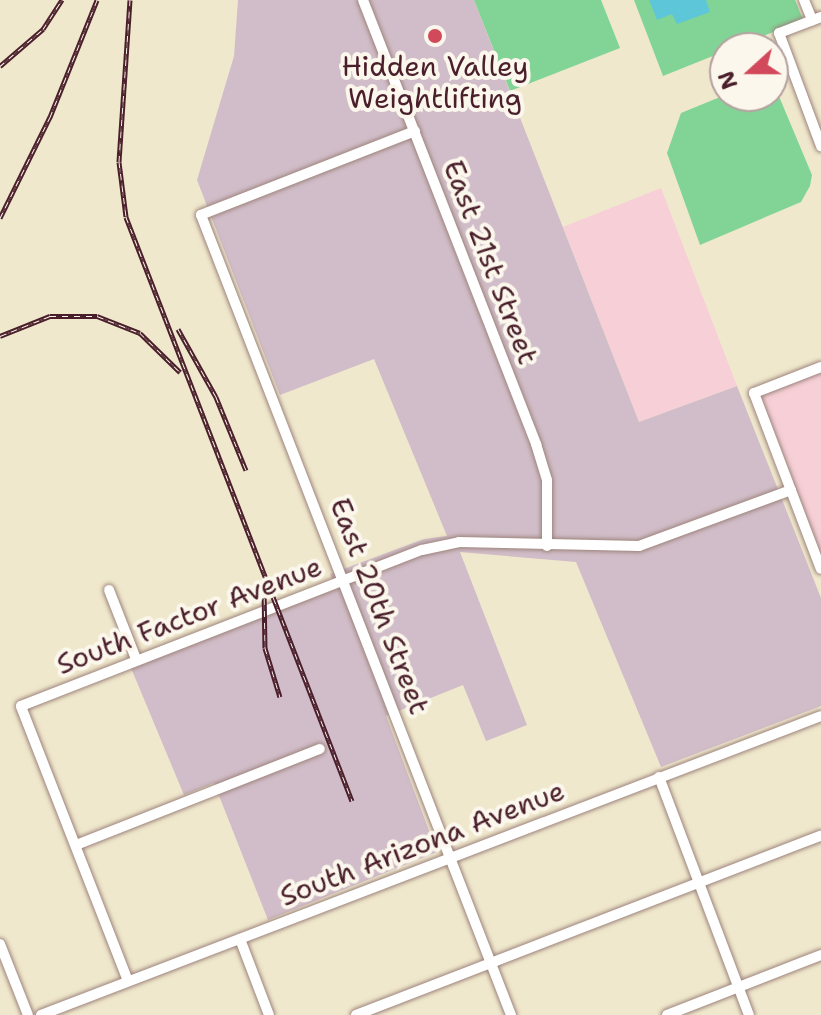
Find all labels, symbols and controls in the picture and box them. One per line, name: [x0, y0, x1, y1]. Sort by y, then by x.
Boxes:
marker: Hidden Valley Weightlifting: [426, 27, 444, 45]
north arrow: [709, 32, 789, 112]
place label: Hidden Valley Weightlifting: [341, 49, 529, 115]
text: N: [711, 67, 745, 93]
street label: East 21st Street: [437, 155, 545, 369]
street label: East 20th Street: [323, 493, 437, 719]
street label: South Factor Avenue: [52, 549, 326, 681]
street label: South Arizona Avenue: [275, 773, 569, 913]

